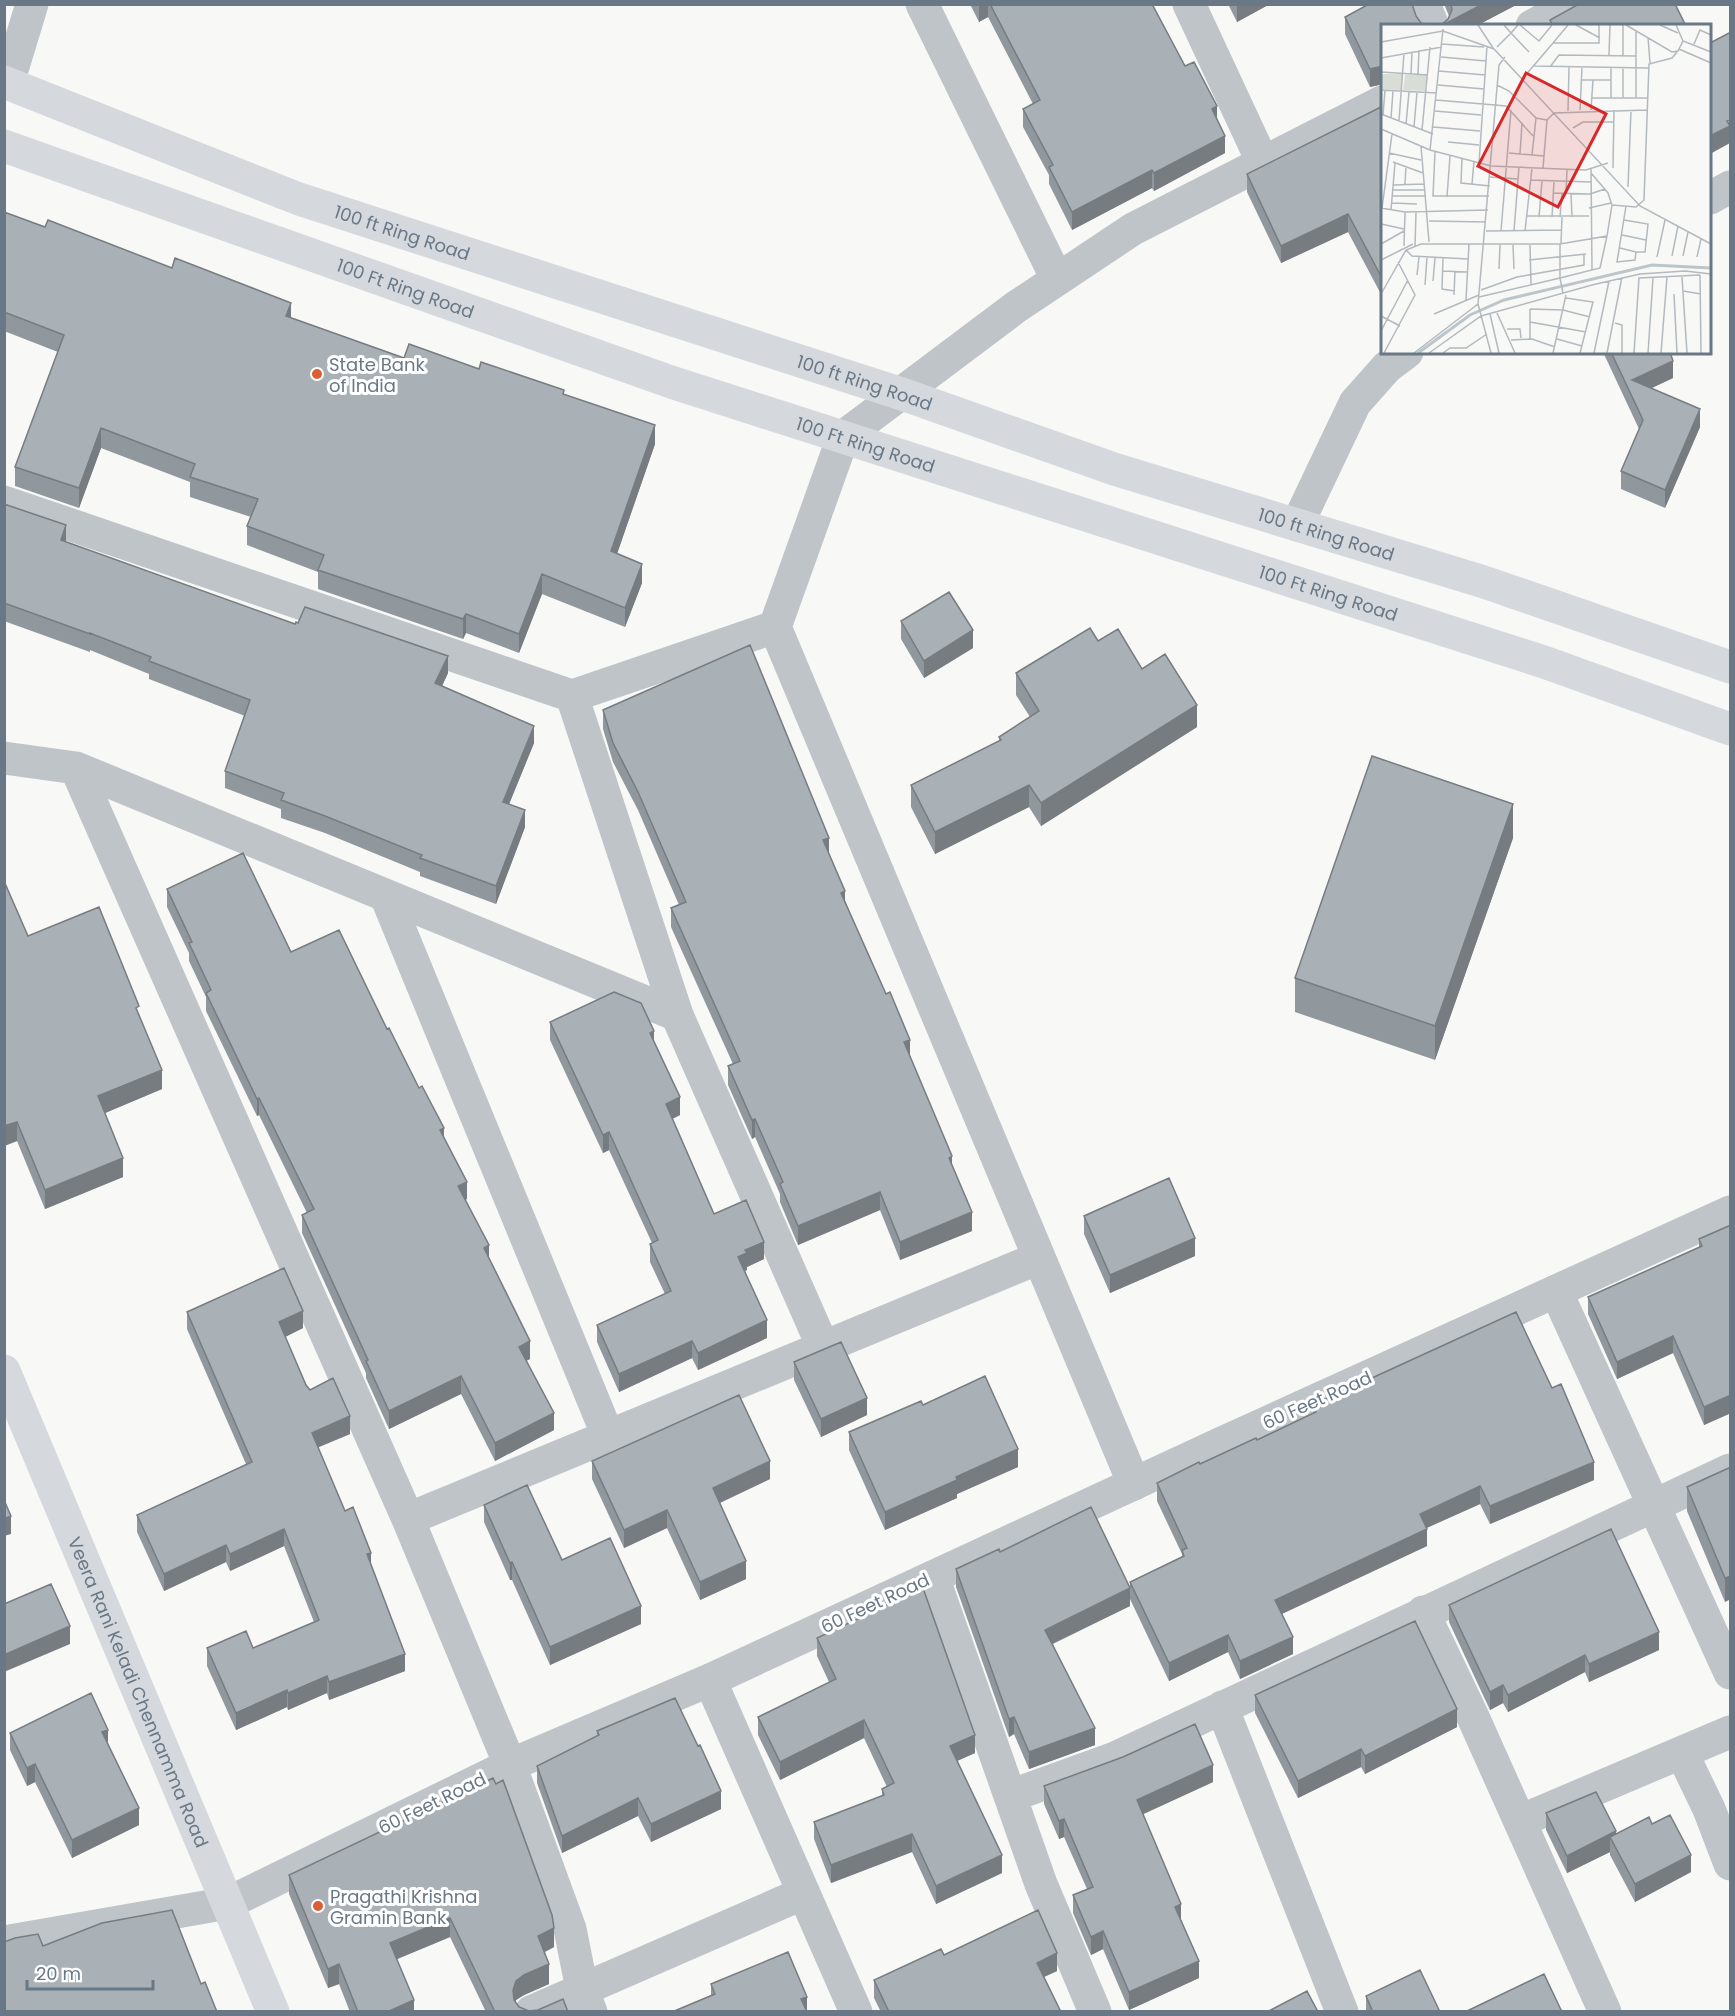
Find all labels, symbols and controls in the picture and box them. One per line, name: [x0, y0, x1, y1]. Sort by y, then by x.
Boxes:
inset map: [1381, 24, 1711, 354]
street label: 100 ft Ring Road: [331, 199, 473, 266]
street label: 100 Ft Ring Road: [333, 252, 478, 324]
street label: 100 ft Ring Road: [794, 348, 936, 416]
place label: State Bank of India: [329, 352, 426, 398]
marker: State Bank of India: [310, 367, 324, 381]
street label: 100 Ft Ring Road: [793, 410, 938, 478]
street label: 100 ft Ring Road: [1255, 501, 1398, 566]
street label: 100 Ft Ring Road: [1256, 559, 1401, 627]
street label: 60 Feet Road: [1258, 1365, 1376, 1435]
street label: Veera Rani Keladi Chennamma Road: [62, 1533, 215, 1851]
street label: 60 Feet Road: [817, 1567, 933, 1639]
street label: 60 Feet Road: [374, 1766, 490, 1840]
place label: Pragathi Krishna Gramin Bank: [330, 1884, 477, 1930]
marker: Pragathi Krishna Gramin Bank: [311, 1899, 325, 1913]
scale bar: [27, 1953, 153, 1991]
text: 20 m: [36, 1961, 81, 1986]

